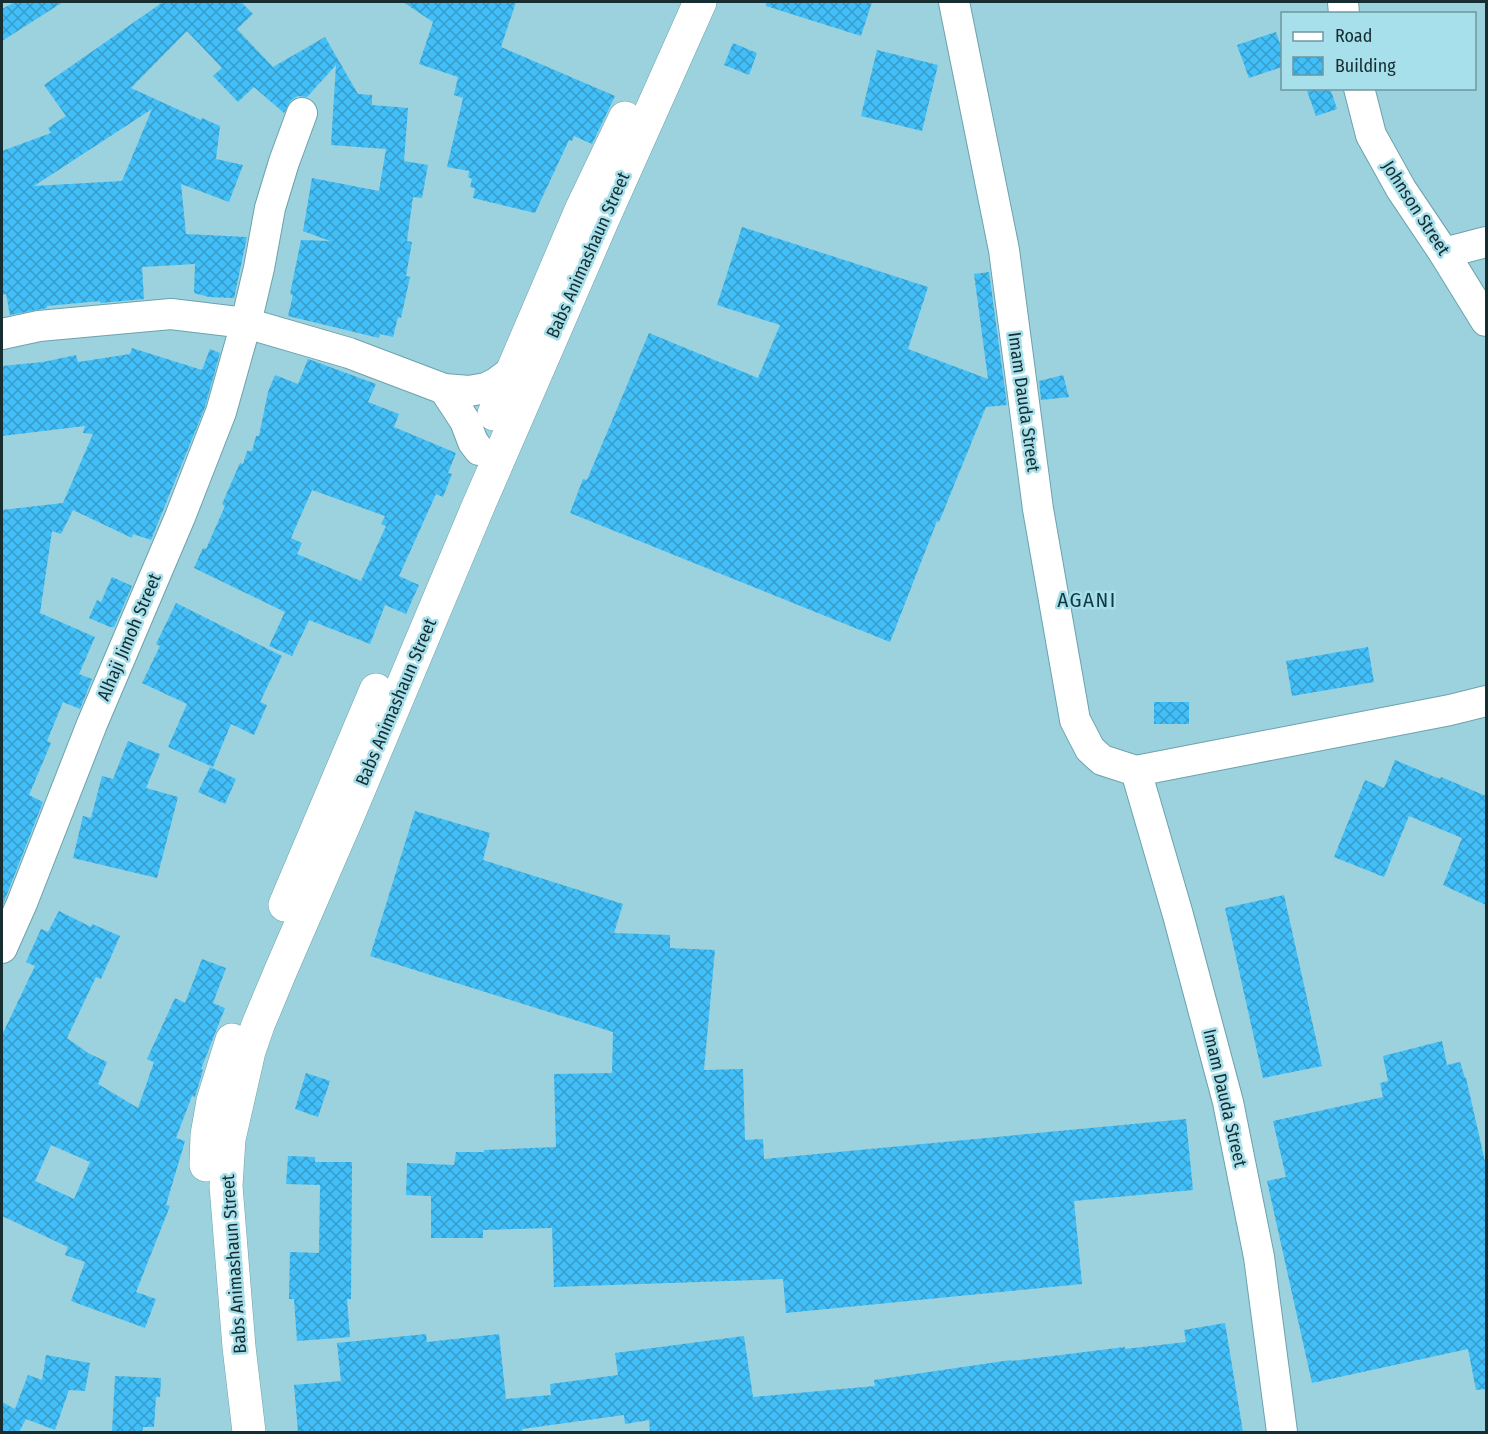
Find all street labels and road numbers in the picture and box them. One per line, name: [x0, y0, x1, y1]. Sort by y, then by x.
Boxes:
street label: Johnson Street: [1377, 157, 1455, 260]
street label: Babs Animashaun Street: [541, 168, 635, 342]
street label: Imam Dauda Street: [1003, 331, 1045, 473]
street label: Alhaji Jimoh Street: [92, 570, 166, 704]
street label: Babs Animashaun Street: [351, 615, 441, 789]
street label: Imam Dauda Street: [1198, 1027, 1252, 1169]
street label: Babs Animashaun Street: [217, 1174, 251, 1354]

